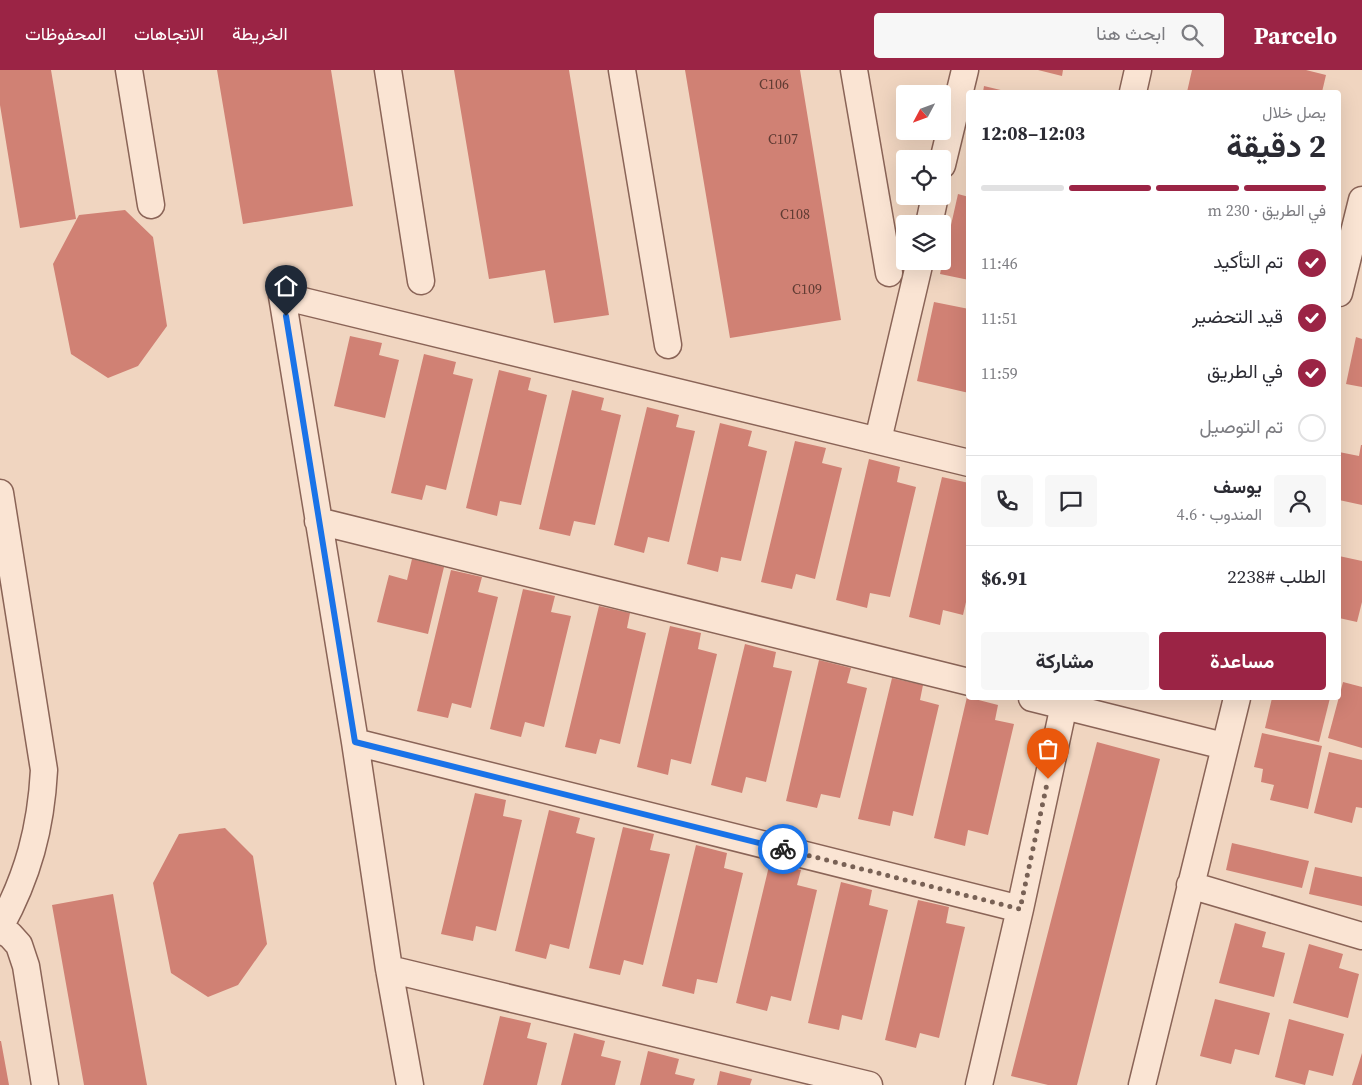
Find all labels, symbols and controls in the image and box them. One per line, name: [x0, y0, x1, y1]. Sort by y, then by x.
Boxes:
search box: [874, 13, 1224, 58]
text: Parcelo: [1254, 19, 1337, 52]
text: ابحث هنا: [1096, 20, 1166, 46]
text: المحفوظات: [25, 21, 106, 46]
text: الاتجاهات: [134, 21, 204, 46]
text: الخريطة: [232, 21, 288, 46]
icon: search: [1178, 21, 1206, 49]
house number: C106: [759, 74, 789, 94]
north arrow: [896, 85, 951, 140]
map controls: [896, 85, 951, 270]
text: يصل خلال: [1262, 101, 1326, 123]
text: 12:03–12:08: [981, 120, 1085, 146]
text: 2 دقيقة: [1226, 124, 1326, 168]
house number: C107: [768, 129, 798, 149]
button: locate: [896, 150, 951, 205]
text: في الطريق · 230 m: [1208, 199, 1326, 221]
house number: C108: [780, 204, 810, 224]
button: layers: [896, 215, 951, 270]
text: تم التأكيد: [1213, 248, 1283, 274]
icon: check: [1298, 249, 1326, 277]
text: 11:46: [981, 252, 1018, 274]
pin: [265, 265, 307, 316]
icon: home: [272, 272, 300, 300]
house number: C109: [792, 279, 822, 299]
text: قيد التحضير: [1192, 303, 1283, 329]
icon: check: [1298, 304, 1326, 332]
text: 11:51: [981, 307, 1018, 329]
text: في الطريق: [1207, 358, 1283, 384]
icon: check: [1298, 359, 1326, 387]
text: 11:59: [981, 362, 1018, 384]
text: تم التوصيل: [1199, 413, 1283, 439]
text: يوسف: [1213, 473, 1262, 499]
button: phone: [981, 475, 1033, 527]
button: chat: [1045, 475, 1097, 527]
button: person: [1274, 475, 1326, 527]
text: المندوب · 4.6: [1176, 503, 1262, 525]
text: الطلب #2238: [1227, 563, 1326, 589]
text: $6.91: [981, 565, 1028, 591]
button: مشاركة: [981, 632, 1149, 690]
button: مساعدة: [1159, 632, 1326, 690]
pin: [1027, 728, 1069, 779]
icon: bag: [1034, 735, 1062, 763]
courier: [758, 824, 808, 874]
icon: bike: [769, 835, 797, 863]

